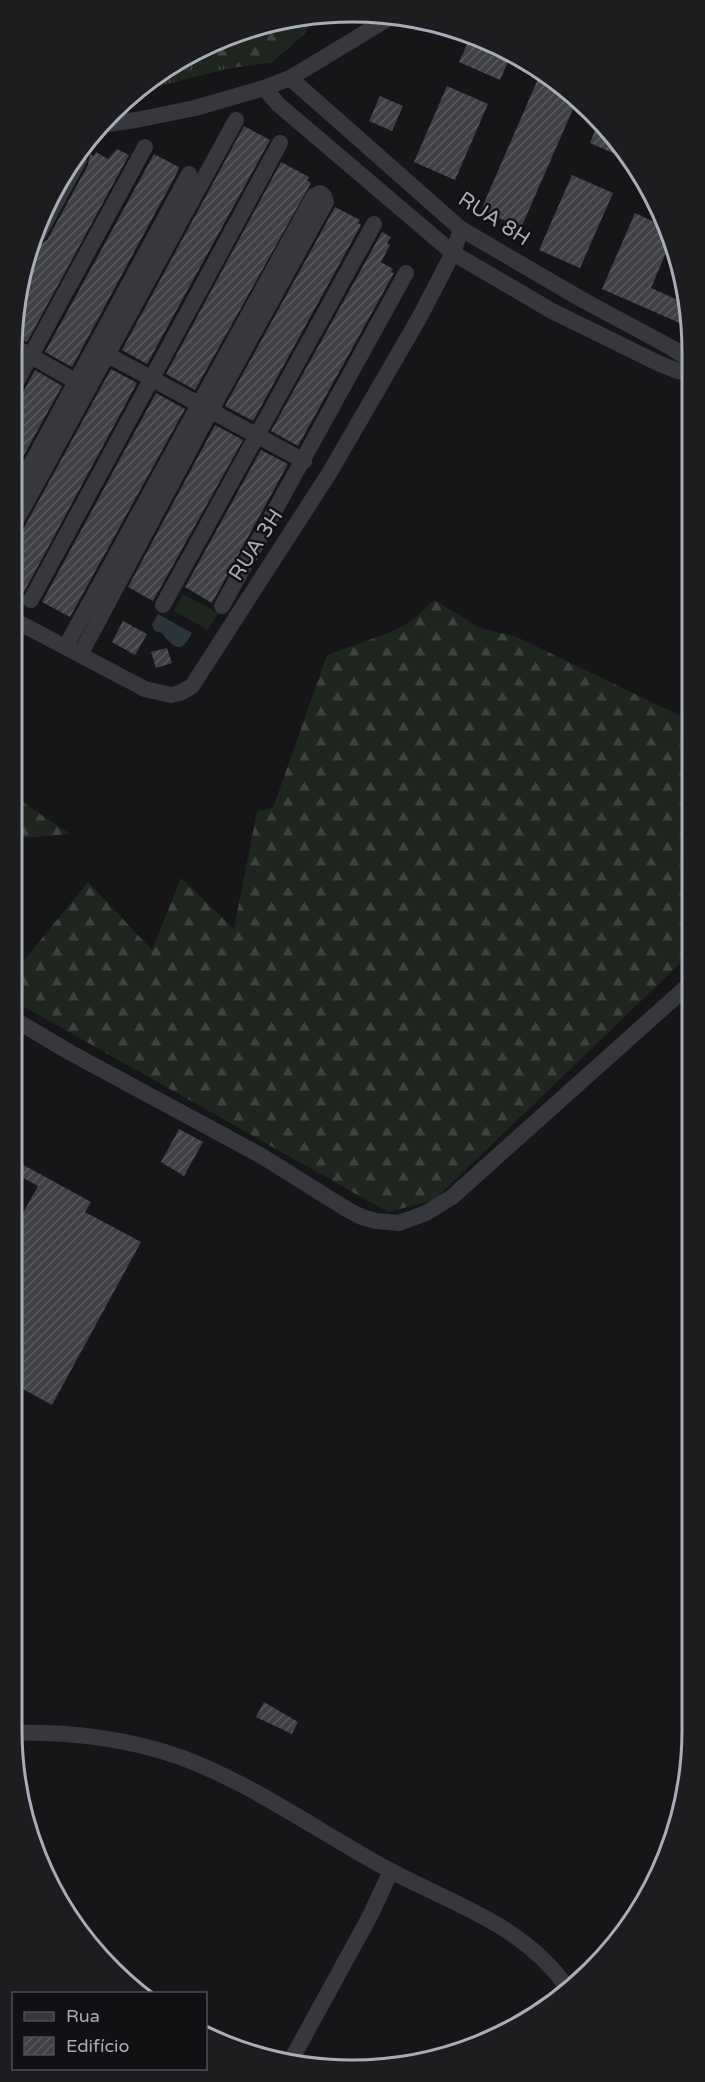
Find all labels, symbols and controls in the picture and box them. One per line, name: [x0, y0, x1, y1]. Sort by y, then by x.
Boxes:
street label: RUA 8H: [453, 187, 535, 251]
street label: RUA 3H: [224, 504, 288, 586]
legend: [12, 1992, 207, 2070]
text: Rua: [66, 2005, 100, 2027]
text: Edifício: [66, 2035, 130, 2057]

